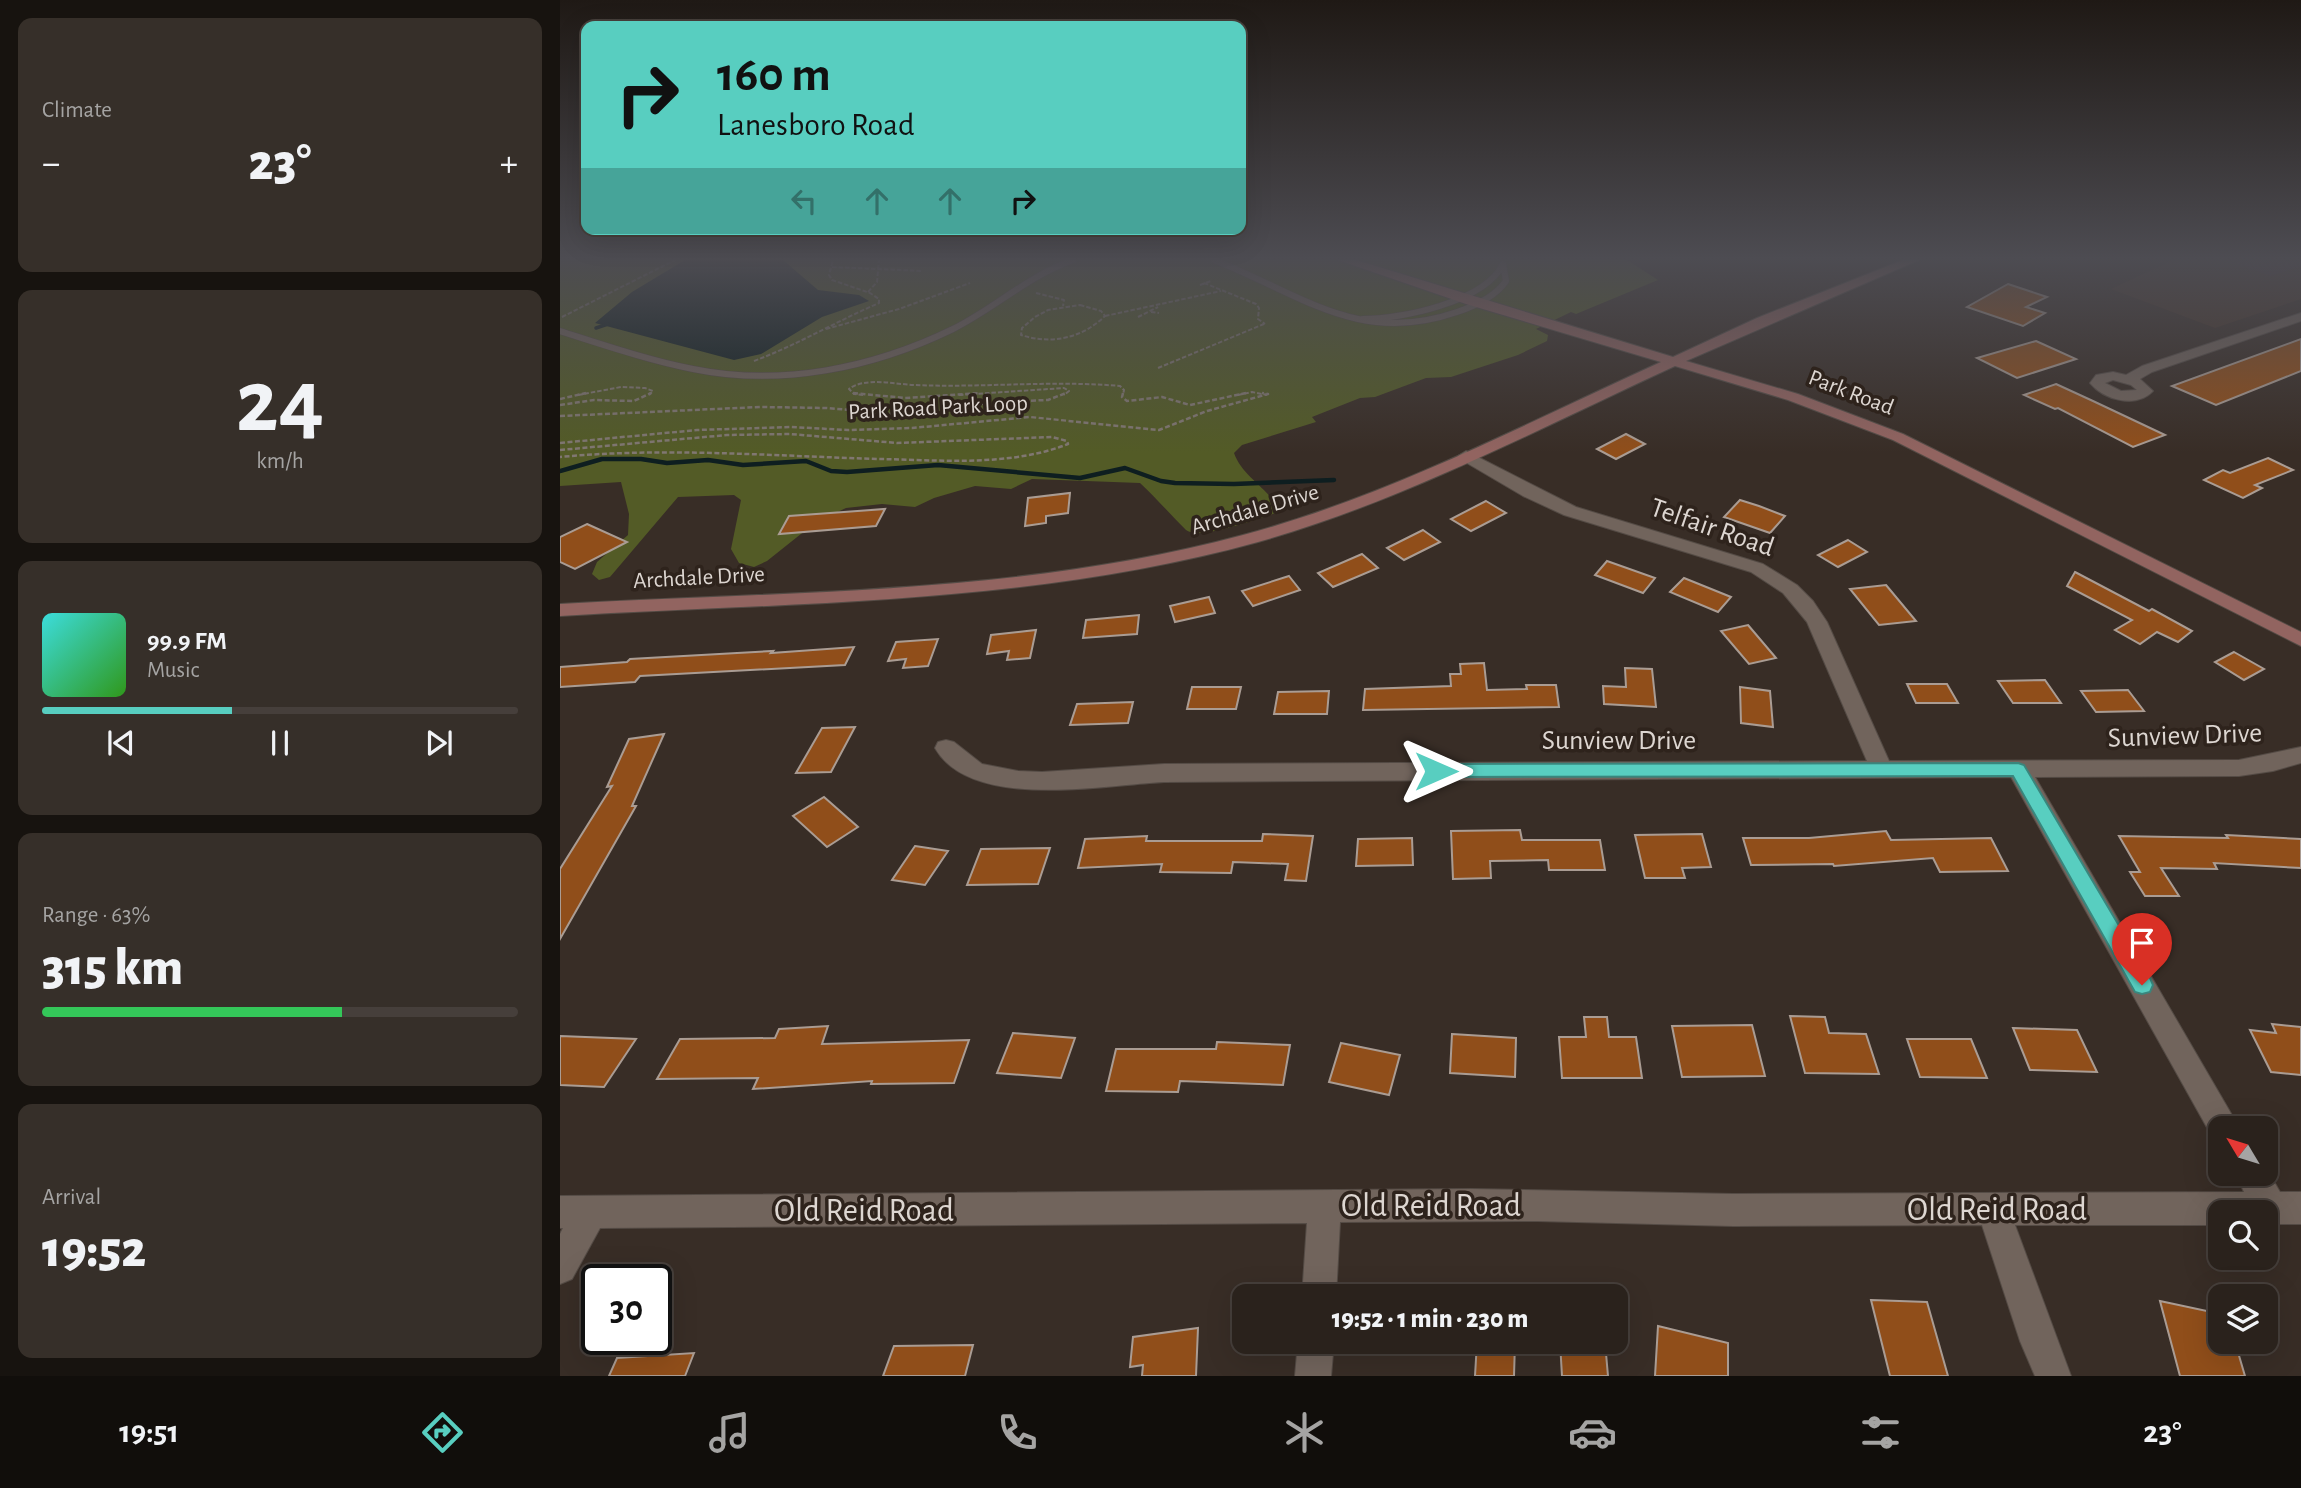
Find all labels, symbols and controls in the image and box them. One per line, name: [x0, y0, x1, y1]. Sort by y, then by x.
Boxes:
icon: right: [602, 49, 693, 140]
text: 160 m: [717, 51, 831, 100]
text: Climate: [42, 99, 112, 122]
text: Lanesboro Road: [717, 109, 915, 141]
text: 23°: [249, 137, 311, 189]
text: −: [42, 145, 60, 183]
text: +: [500, 145, 518, 183]
icon: left: [785, 182, 823, 220]
icon: ahead: [858, 182, 896, 220]
icon: ahead: [931, 182, 969, 220]
icon: right: [1004, 182, 1042, 220]
text: 24: [236, 357, 324, 448]
street label: Park Road: [1805, 366, 1897, 420]
street label: Park Road Park Loop: [847, 392, 1029, 424]
text: km/h: [256, 450, 304, 473]
street label: Archdale Drive: [1189, 481, 1321, 539]
street label: Telfair Road: [1646, 494, 1778, 562]
street label: Archdale Drive: [633, 563, 765, 593]
text: 99.9 FM: [147, 628, 227, 654]
text: Music: [147, 659, 199, 682]
street label: Sunview Drive: [2107, 719, 2263, 753]
icon: previous: [102, 724, 140, 762]
icon: pause: [261, 724, 299, 762]
icon: next: [420, 724, 458, 762]
street label: Sunview Drive: [1542, 727, 1696, 755]
position arrow: [1399, 734, 1473, 808]
text: Range · 63%: [42, 904, 150, 927]
pin: [2112, 913, 2172, 985]
icon: arrive: [2123, 924, 2161, 962]
text: 315 km: [42, 942, 183, 994]
north arrow: [2208, 1116, 2278, 1186]
map controls: [2208, 1116, 2278, 1354]
text: Arrival: [42, 1186, 101, 1209]
street label: Old Reid Road: [1341, 1190, 1521, 1223]
street label: Old Reid Road: [1907, 1194, 2087, 1227]
street label: Old Reid Road: [774, 1195, 954, 1228]
button: search: [2208, 1200, 2278, 1270]
text: 19:52: [42, 1224, 146, 1276]
speed limit sign: 30: [581, 1264, 672, 1355]
button: layers: [2208, 1284, 2278, 1354]
text: 19:52 · 1 min · 230 m: [1332, 1306, 1528, 1332]
icon: directions: [418, 1408, 467, 1457]
icon: music: [705, 1408, 754, 1457]
icon: phone: [993, 1408, 1042, 1457]
icon: climate: [1280, 1408, 1329, 1457]
icon: car: [1568, 1408, 1617, 1457]
icon: filters: [1856, 1408, 1905, 1457]
text: 19:51: [119, 1416, 179, 1448]
text: 23°: [2143, 1416, 2182, 1448]

